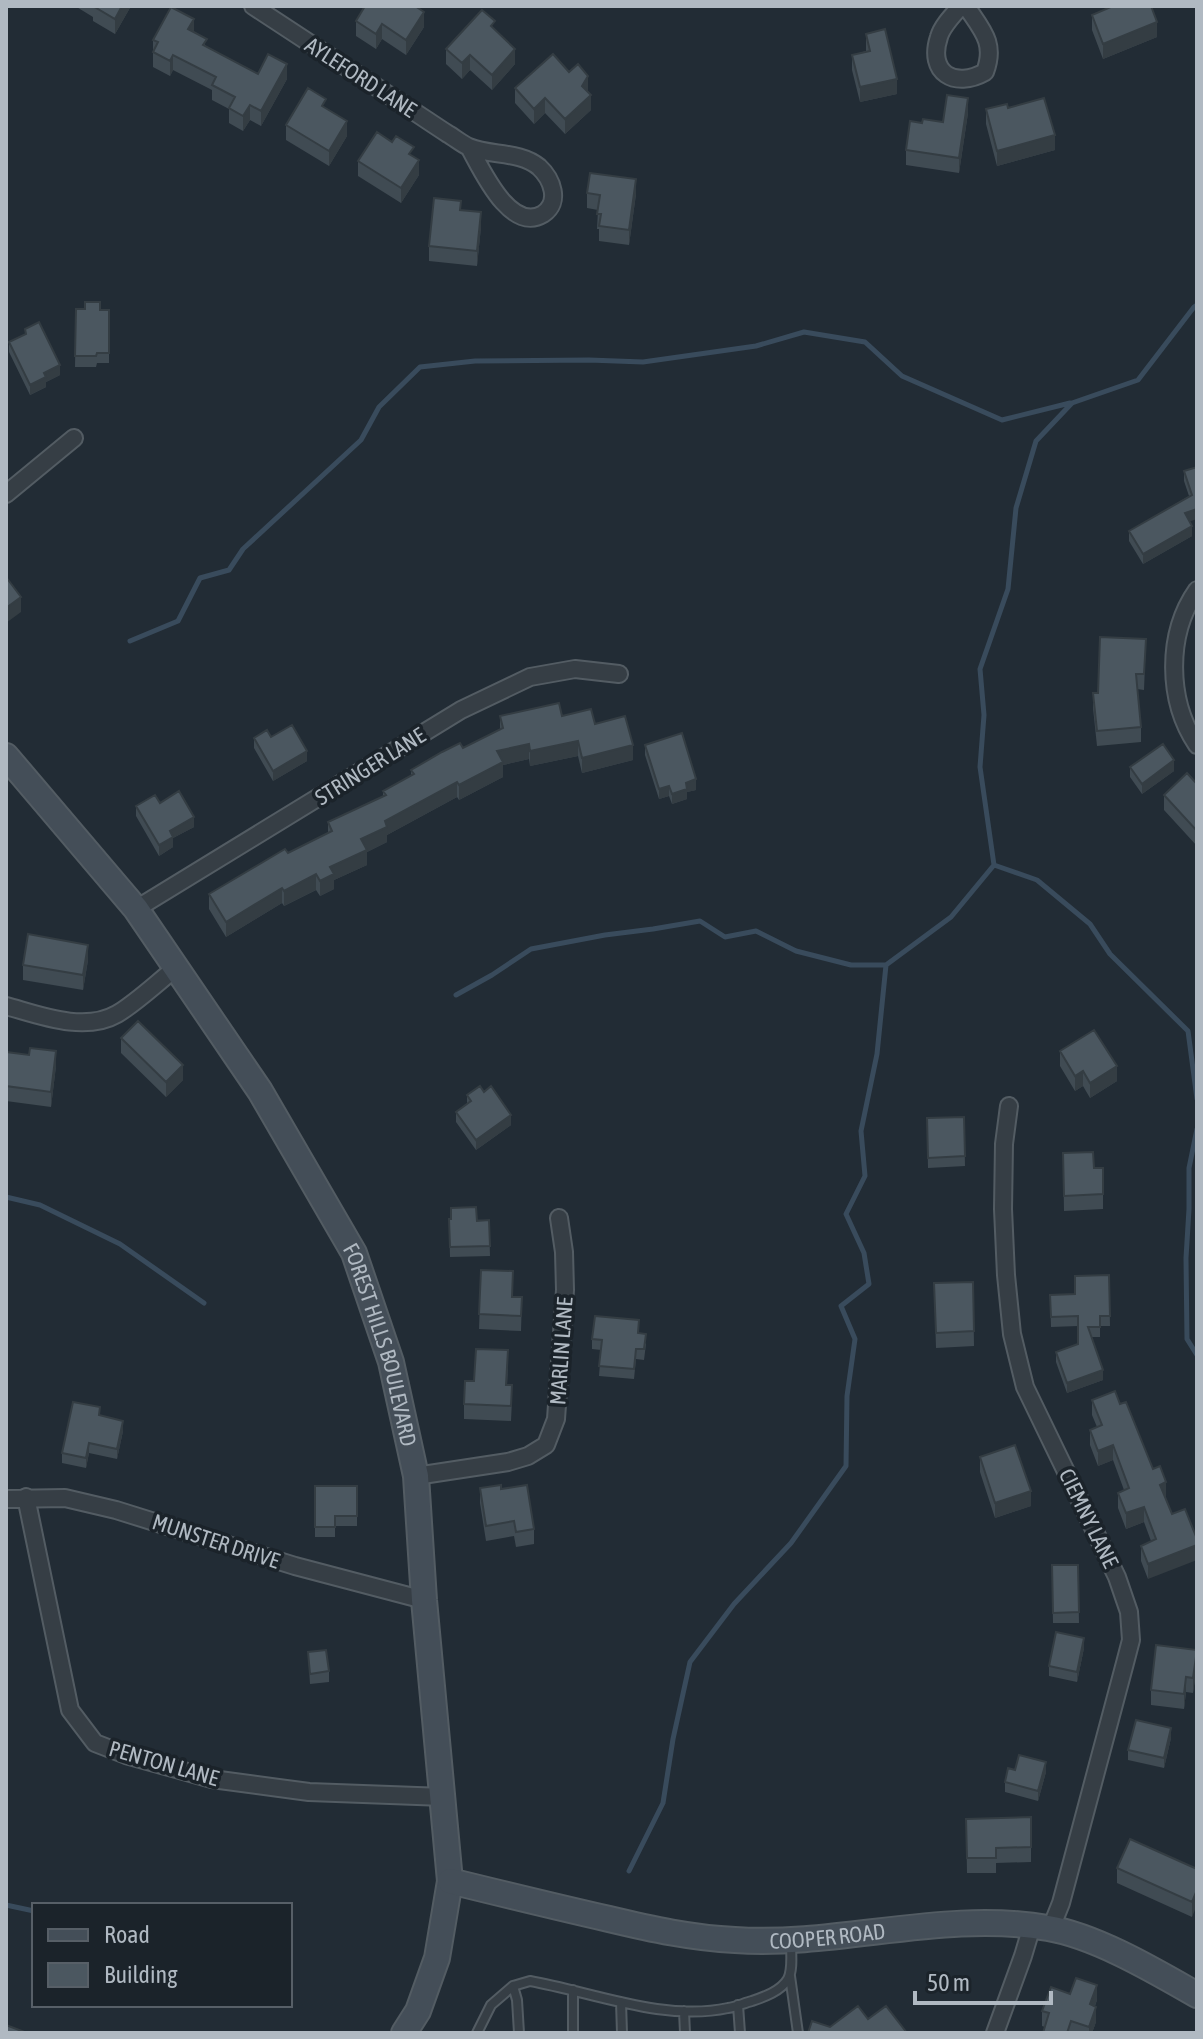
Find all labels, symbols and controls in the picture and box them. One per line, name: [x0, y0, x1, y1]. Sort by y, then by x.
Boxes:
street label: AYLEFORD LANE: [301, 31, 422, 123]
street label: STRINGER LANE: [310, 721, 430, 810]
street label: FOREST HILLS BOULEVARD: [338, 1238, 422, 1449]
street label: MARLIN LANE: [544, 1295, 578, 1406]
street label: CIEMNY LANE: [1054, 1464, 1124, 1572]
street label: MUNSTER DRIVE: [149, 1508, 283, 1574]
street label: PENTON LANE: [106, 1735, 222, 1791]
legend: [32, 1903, 292, 2007]
street label: COOPER ROAD: [769, 1918, 887, 1954]
text: Road: [104, 1921, 150, 1948]
scale bar: [915, 1955, 1051, 2005]
text: Building: [104, 1961, 178, 1988]
text: 50 m: [927, 1969, 970, 1996]

